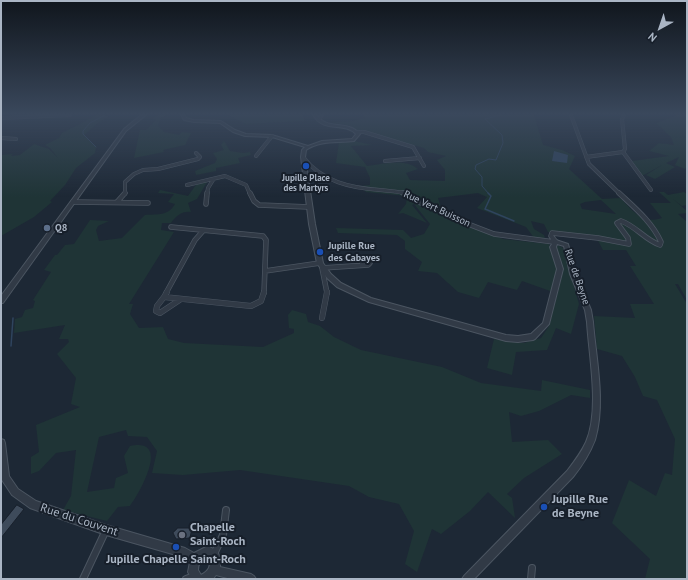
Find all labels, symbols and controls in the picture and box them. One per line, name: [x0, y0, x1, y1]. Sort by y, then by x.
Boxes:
north arrow: [640, 8, 680, 48]
text: N: [645, 30, 660, 45]
marker: Jupille Place des Martyrs: [301, 161, 311, 171]
place label: Jupille Place des Martyrs: [282, 173, 330, 194]
street label: Rue Vert Buisson: [402, 188, 472, 230]
place label: Q8: [55, 222, 67, 234]
marker: Q8: [42, 223, 52, 233]
place label: Jupille Rue des Cabayes: [328, 240, 380, 264]
marker: Jupille Rue des Cabayes: [315, 247, 325, 257]
street label: Rue de Beyne: [562, 248, 592, 306]
place label: Jupille Rue de Beyne: [552, 493, 608, 521]
street label: Rue du Couvent: [38, 501, 120, 539]
marker: Jupille Rue de Beyne: [539, 502, 549, 512]
place label: Chapelle Saint-Roch: [190, 521, 245, 549]
marker: Chapelle Saint-Roch: [177, 530, 187, 540]
marker: Jupille Chapelle Saint-Roch: [171, 542, 181, 552]
place label: Jupille Chapelle Saint-Roch: [106, 553, 246, 567]

